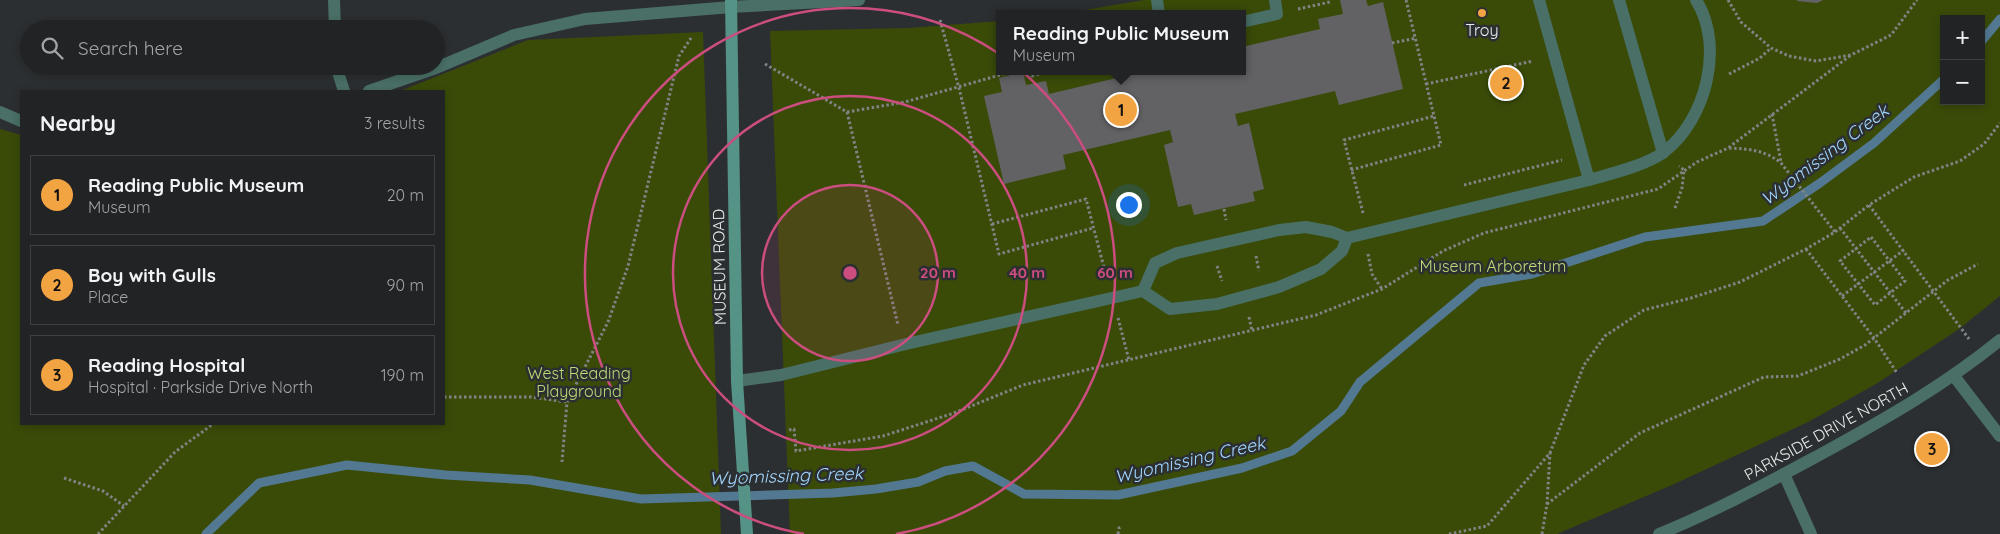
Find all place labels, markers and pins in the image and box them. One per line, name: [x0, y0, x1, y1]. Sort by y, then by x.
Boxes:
marker: Troy: [1476, 7, 1488, 19]
place label: Troy: [1465, 20, 1499, 40]
pin: 2: [1490, 64, 1522, 102]
pin: 1: [1105, 91, 1137, 129]
centre of rings: [841, 264, 859, 282]
pin: 3: [1916, 430, 1948, 468]

